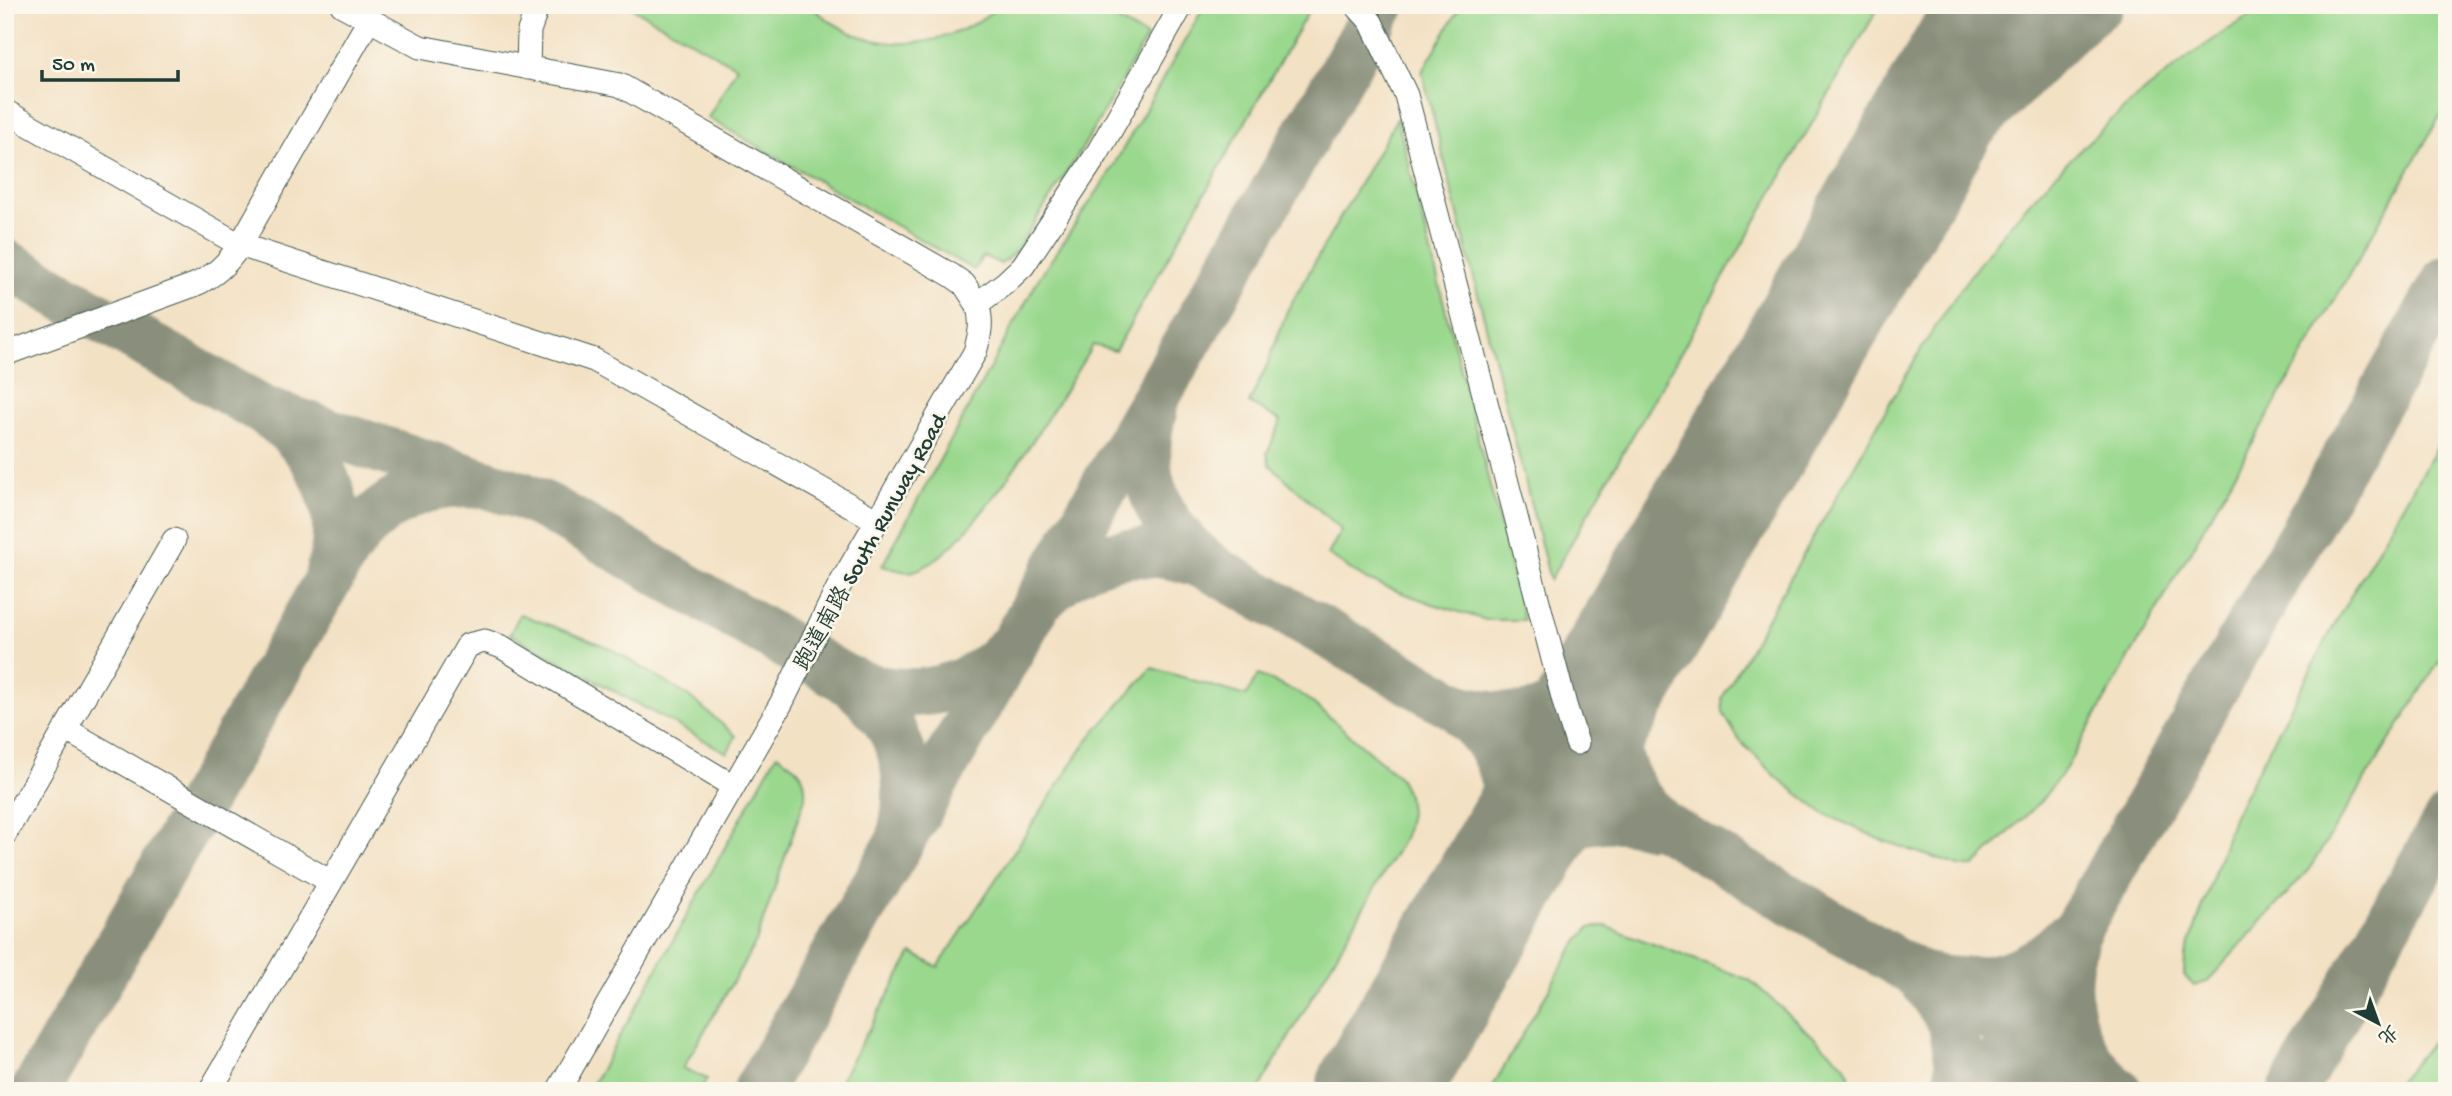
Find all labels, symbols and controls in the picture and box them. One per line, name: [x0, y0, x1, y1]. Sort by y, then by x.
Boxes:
scale bar: [42, 38, 178, 82]
text: 50 m: [52, 54, 95, 79]
street label: 跑道南路 South Runway Road: [789, 408, 955, 676]
north arrow: [2344, 988, 2414, 1058]
text: 北: [2372, 1018, 2402, 1048]

